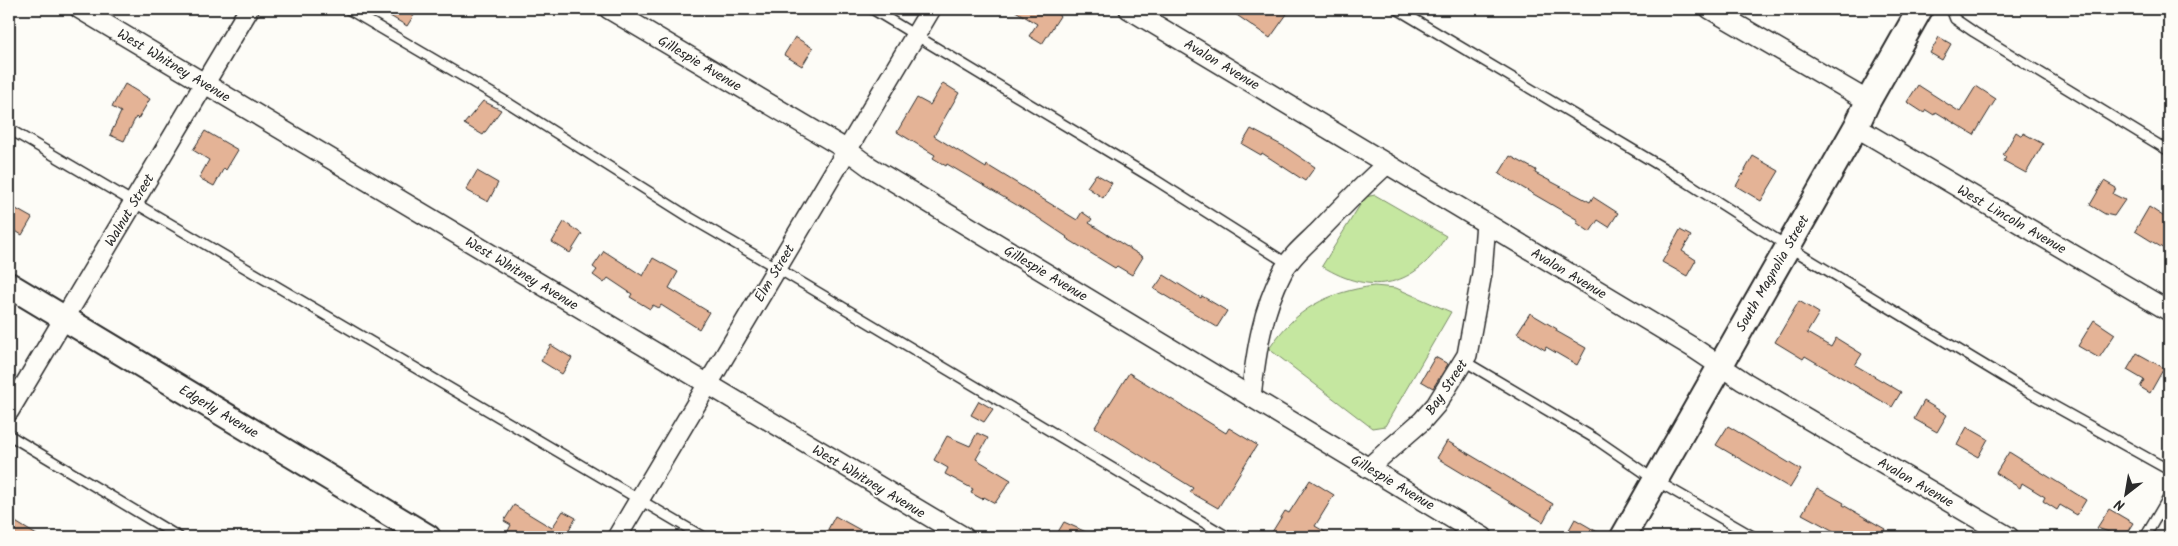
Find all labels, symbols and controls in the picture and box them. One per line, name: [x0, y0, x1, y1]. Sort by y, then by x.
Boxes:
street label: West Whitney Avenue: [113, 23, 235, 109]
street label: Gillespie Avenue: [653, 30, 746, 98]
street label: Avalon Avenue: [1179, 34, 1264, 97]
street label: Walnut Street: [99, 169, 161, 251]
street label: West Lincoln Avenue: [1953, 180, 2071, 260]
street label: South Magnolia Street: [1730, 211, 1816, 336]
street label: West Whitney Avenue: [461, 231, 583, 317]
street label: Elm Street: [749, 240, 801, 307]
street label: Gillespie Avenue: [999, 240, 1092, 308]
street label: Avalon Avenue: [1526, 243, 1611, 306]
street label: Bay Street: [1420, 355, 1474, 420]
street label: Edgerly Avenue: [174, 379, 263, 445]
street label: West Whitney Avenue: [808, 439, 930, 525]
street label: Gillespie Avenue: [1346, 449, 1439, 517]
street label: Avalon Avenue: [1873, 452, 1958, 514]
north arrow: [2100, 468, 2150, 518]
text: N: [2110, 492, 2129, 516]

